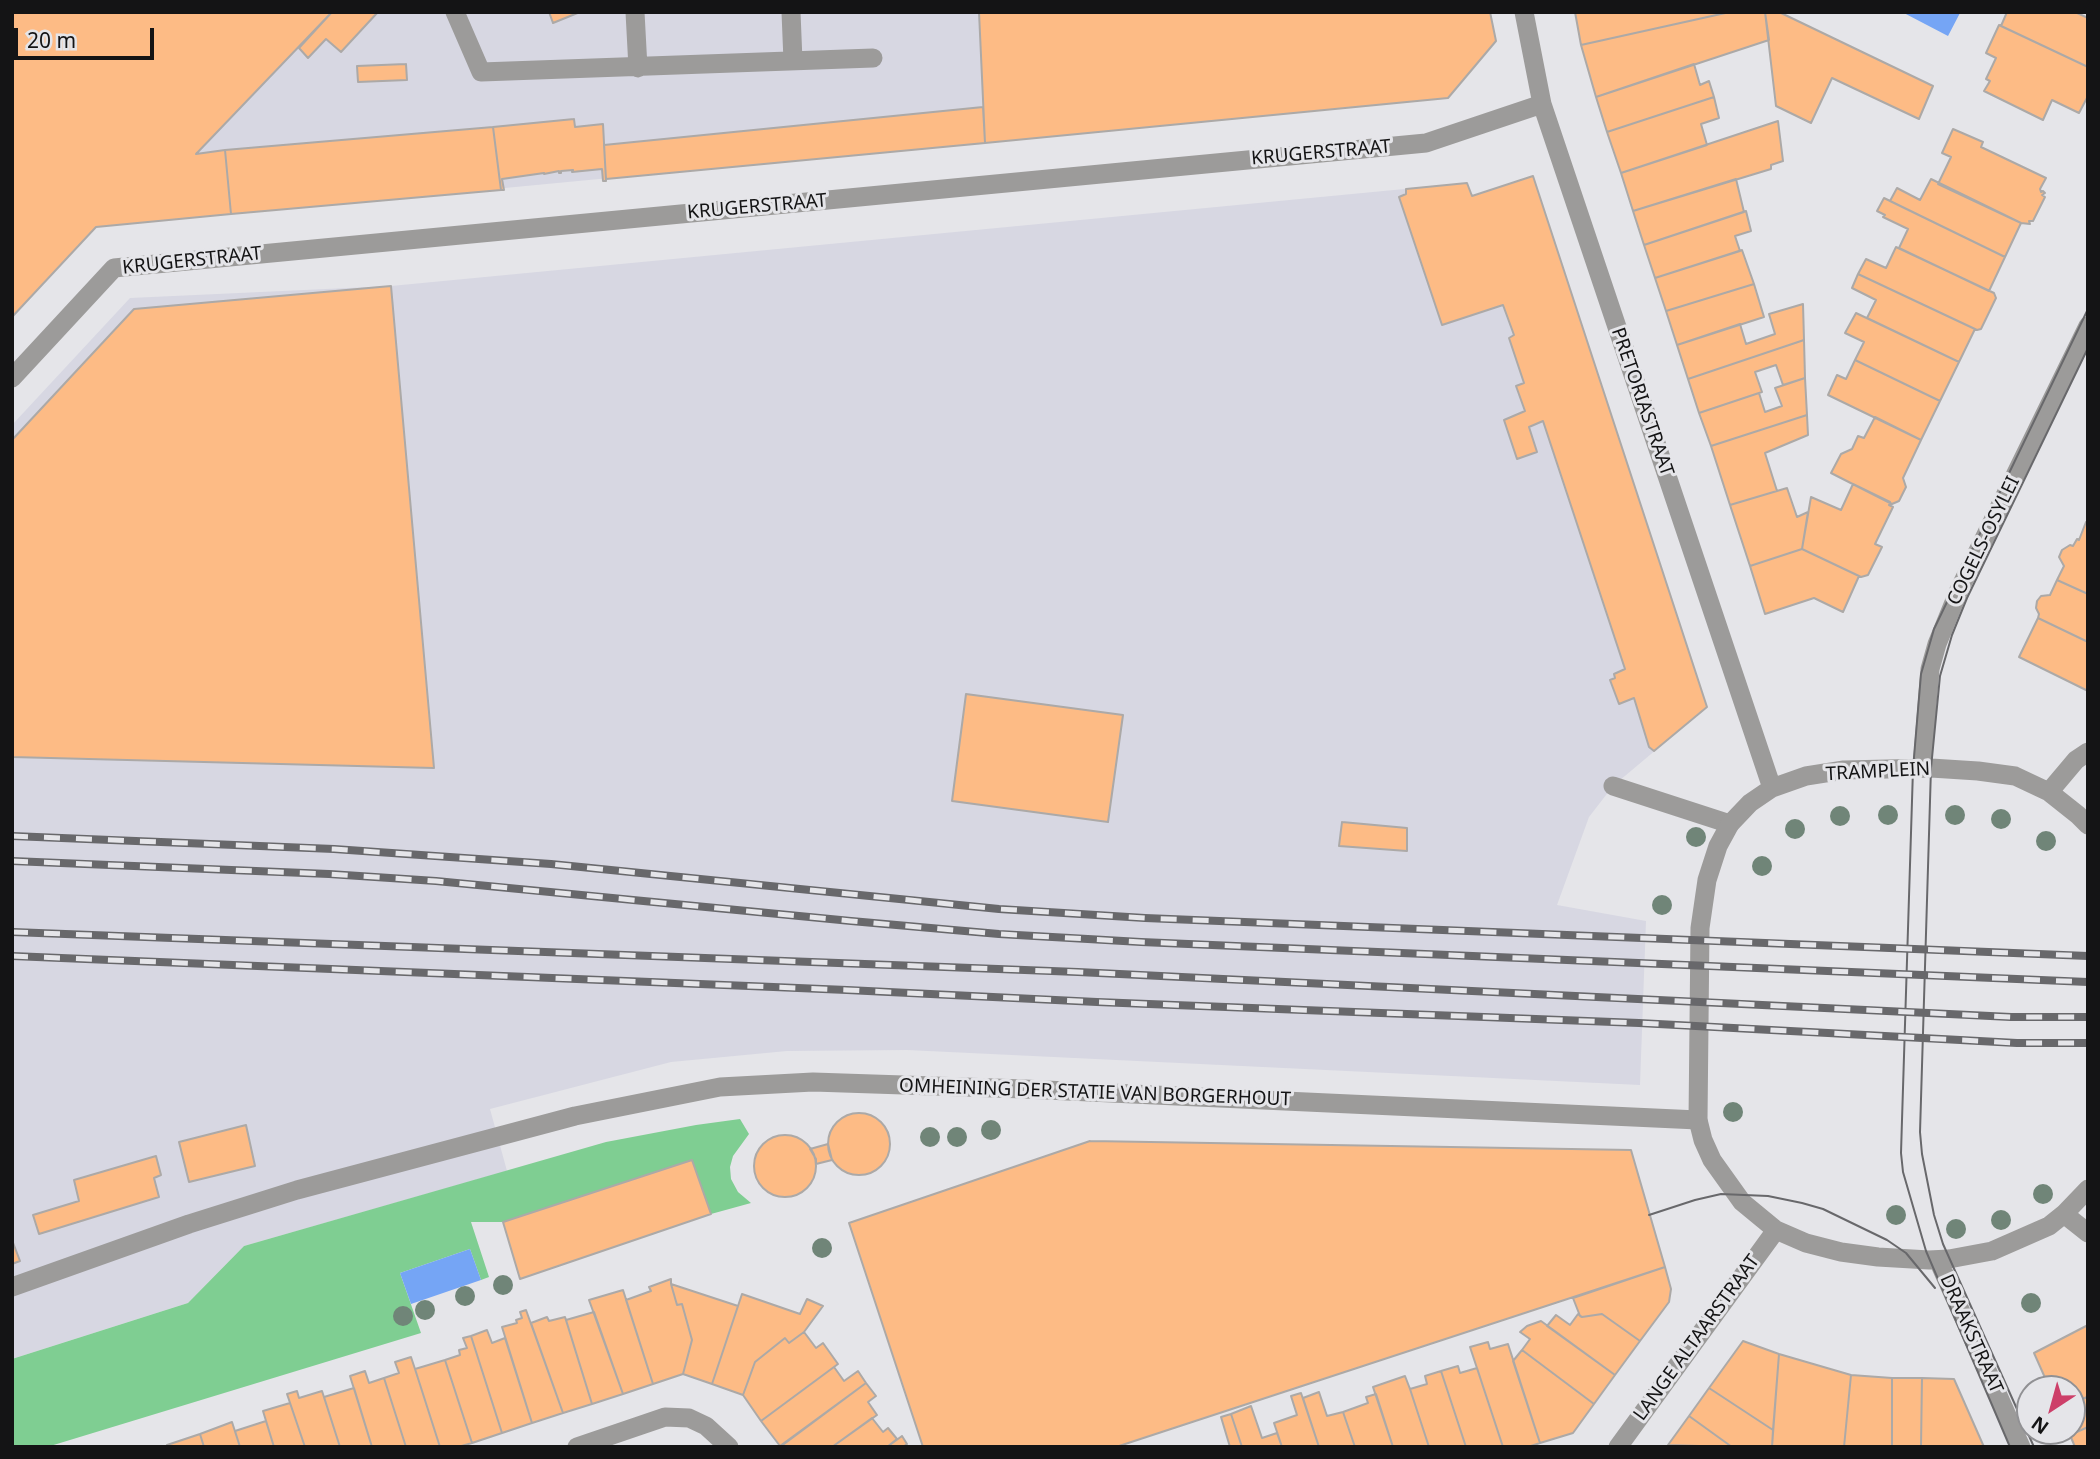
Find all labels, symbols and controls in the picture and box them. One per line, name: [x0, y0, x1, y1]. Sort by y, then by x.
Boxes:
scale bar: [18, 14, 158, 58]
text: 20 m: [27, 26, 76, 54]
street label: KRUGERSTRAAT: [1250, 136, 1392, 170]
street label: KRUGERSTRAAT: [686, 190, 828, 224]
street label: KRUGERSTRAAT: [121, 242, 263, 280]
street label: PRETORIASTRAAT: [1606, 325, 1678, 479]
street label: COGELS-OSYLEI: [1943, 473, 2025, 609]
street label: TRAMPLEIN: [1825, 758, 1931, 786]
street label: OMHEINING DER STATIE VAN BORGERHOUT: [899, 1075, 1291, 1111]
street label: LANGE ALTAARSTRAAT: [1629, 1251, 1765, 1425]
street label: DRAAKSTRAAT: [1935, 1271, 2007, 1397]
north arrow: [2016, 1375, 2086, 1445]
text: N: [2026, 1410, 2054, 1440]

